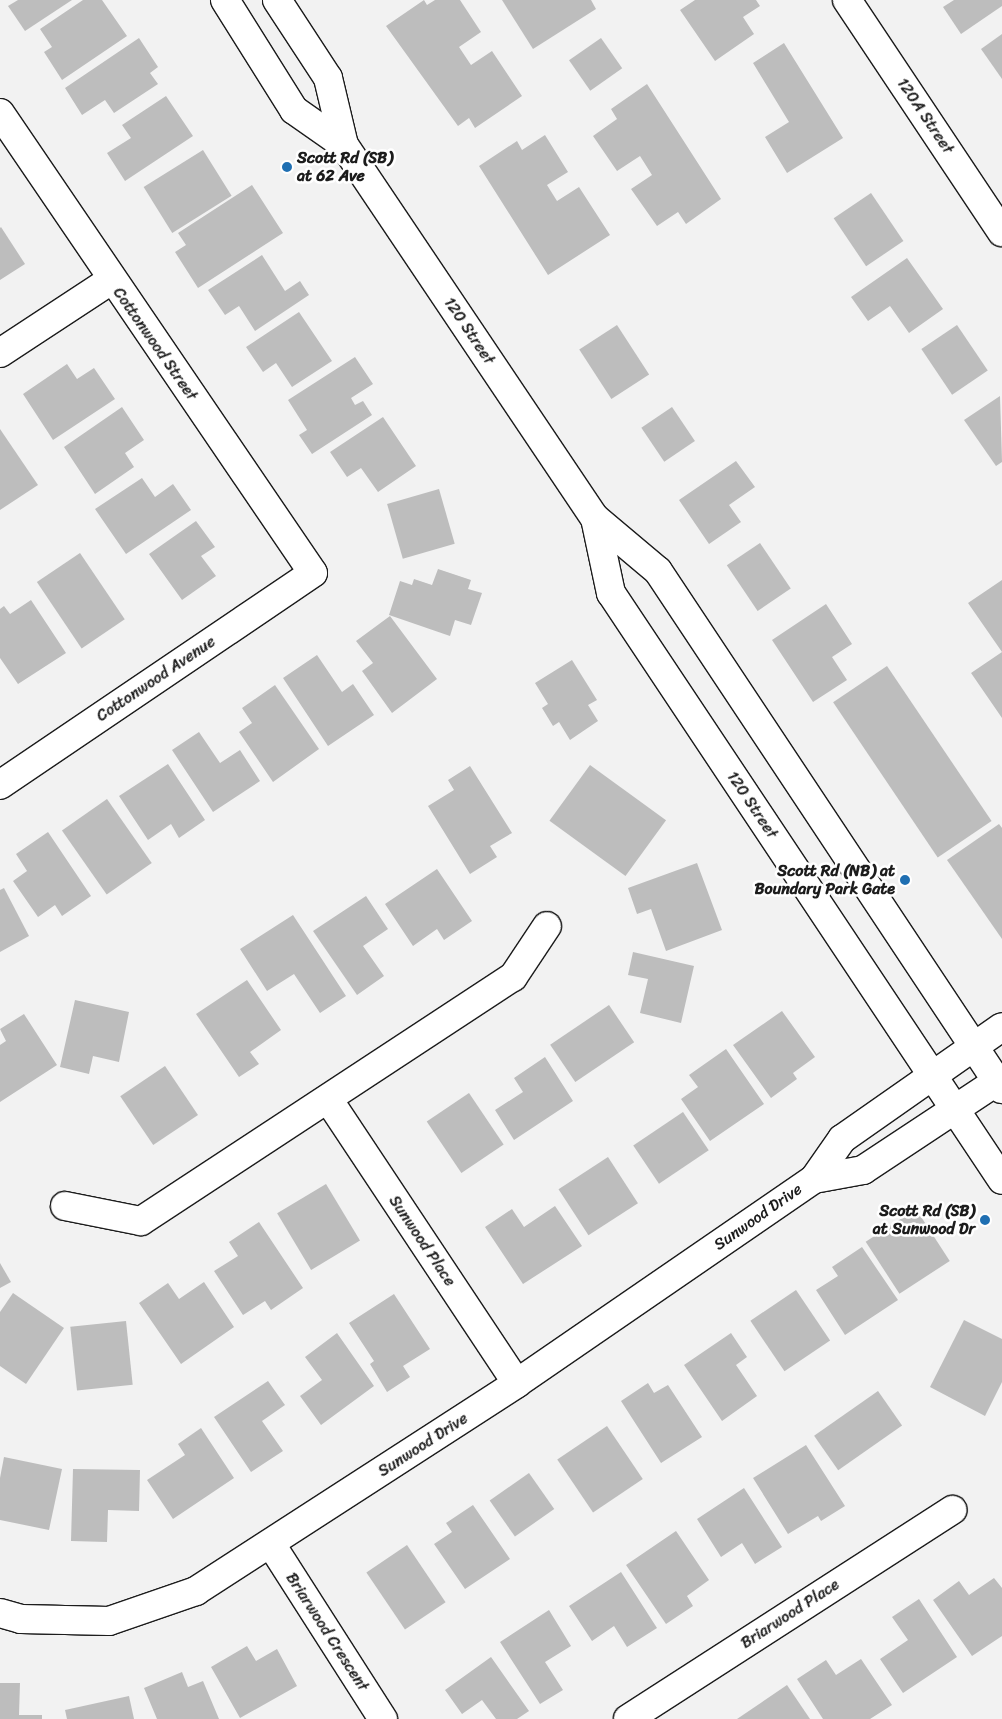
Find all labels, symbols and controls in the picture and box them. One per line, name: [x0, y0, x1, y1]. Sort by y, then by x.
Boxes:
street label: 120A Street: [893, 74, 957, 158]
place label: Scott Rd (SB) at 62 Ave: [297, 148, 394, 186]
marker: Scott Rd (SB) at 62 Ave: [281, 161, 293, 173]
street label: Cottonwood Street: [109, 283, 201, 405]
street label: 120 Street: [440, 294, 498, 368]
street label: Cottonwood Avenue: [93, 632, 219, 726]
street label: 120 Street: [723, 768, 781, 842]
place label: Scott Rd (NB) at Boundary Park Gate: [754, 861, 895, 899]
marker: Scott Rd (NB) at Boundary Park Gate: [899, 874, 911, 886]
street label: Sunwood Drive: [710, 1180, 806, 1254]
street label: Sunwood Place: [385, 1192, 459, 1290]
place label: Scott Rd (SB) at Sunwood Dr: [873, 1201, 975, 1239]
marker: Scott Rd (SB) at Sunwood Dr: [979, 1214, 991, 1226]
street label: Sunwood Drive: [375, 1409, 471, 1481]
street label: Briarwood Crescent: [281, 1568, 373, 1696]
street label: Briarwood Place: [737, 1575, 843, 1653]

